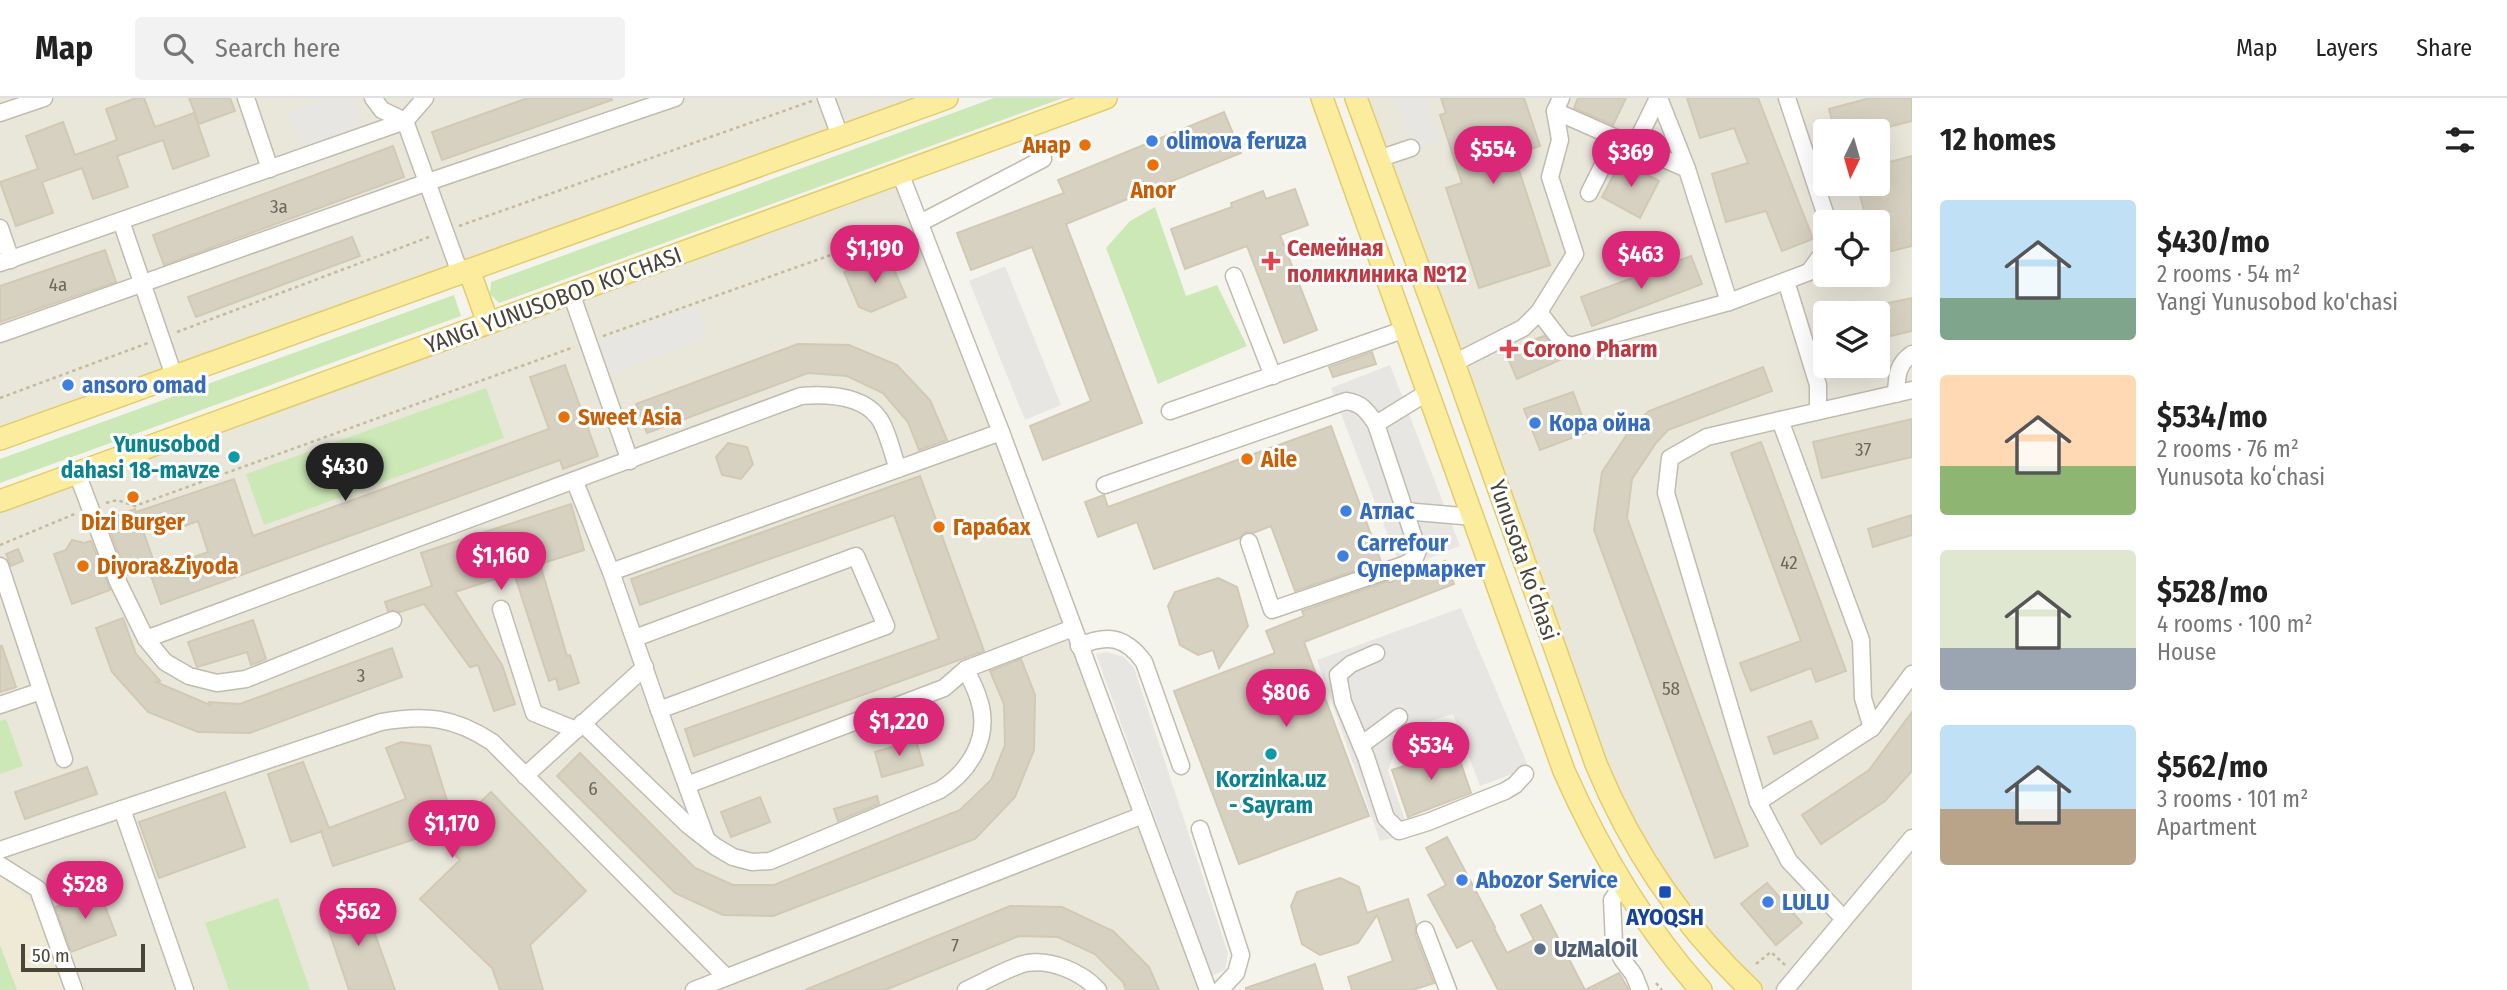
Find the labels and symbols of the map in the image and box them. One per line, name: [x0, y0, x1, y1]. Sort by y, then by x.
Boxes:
north arrow: [1813, 119, 1890, 196]
pin: $554: [1452, 126, 1534, 186]
place label: olimova feruza: [1166, 127, 1307, 155]
pin: $369: [1590, 130, 1672, 189]
place label: Анар: [1021, 131, 1071, 159]
marker: olimova feruza: [1144, 133, 1160, 149]
marker: Анар: [1077, 137, 1093, 153]
marker: Anor: [1145, 157, 1161, 173]
place label: Anor: [1129, 176, 1176, 204]
house number: 3а: [270, 195, 288, 218]
pin: $1,190: [818, 226, 932, 285]
pin: $463: [1600, 232, 1682, 291]
place label: Семейная поликлиника №12: [1287, 234, 1467, 288]
street label: YANGI YUNUSOBOD KO'CHASI: [421, 240, 685, 360]
marker: Семейная поликлиника №12: [1261, 251, 1281, 271]
house number: 4а: [49, 273, 67, 296]
place label: Corono Pharm: [1523, 335, 1658, 363]
marker: Corono Pharm: [1501, 341, 1517, 357]
place label: ansoro omad: [82, 371, 206, 399]
marker: ansoro omad: [60, 377, 76, 393]
place label: Sweet Asia: [578, 403, 682, 431]
marker: Sweet Asia: [556, 409, 572, 425]
place label: Кора ойна: [1549, 409, 1651, 437]
marker: Кора ойна: [1527, 415, 1543, 431]
place label: Yunusobod dahasi 18-mavze: [61, 430, 220, 484]
house number: 37: [1855, 438, 1871, 461]
pin: $430: [304, 444, 386, 503]
place label: Aile: [1260, 445, 1298, 473]
marker: Yunusobod dahasi 18-mavze: [226, 449, 242, 465]
marker: Aile: [1239, 451, 1255, 467]
street label: Yunusota koʻchasi: [1483, 476, 1565, 644]
marker: Dizi Burger: [125, 489, 141, 505]
place label: Атлас: [1359, 497, 1414, 525]
marker: Атлас: [1338, 503, 1354, 519]
place label: Dizi Burger: [81, 508, 186, 536]
place label: Гарабах: [953, 513, 1032, 541]
marker: Гарабах: [931, 519, 947, 535]
place label: Carrefour Супермаркет: [1357, 529, 1487, 583]
pin: $1,160: [444, 532, 558, 592]
marker: Carrefour Супермаркет: [1335, 548, 1351, 564]
house number: 42: [1780, 551, 1798, 574]
place label: Diyora&Ziyoda: [97, 552, 239, 580]
marker: Diyora&Ziyoda: [75, 558, 91, 574]
house number: 3: [357, 664, 365, 687]
pin: $806: [1245, 670, 1327, 729]
house number: 58: [1662, 677, 1680, 700]
pin: $1,220: [842, 698, 956, 758]
pin: $534: [1390, 722, 1472, 782]
marker: Korzinka.uz - Sayram: [1263, 746, 1279, 762]
place label: Korzinka.uz - Sayram: [1216, 765, 1327, 819]
house number: 6: [588, 777, 598, 800]
pin: $1,170: [395, 800, 509, 860]
pin: $528: [44, 862, 126, 921]
place label: Abozor Service: [1475, 866, 1618, 894]
marker: Abozor Service: [1454, 872, 1470, 888]
marker: AYOQSH: [1657, 884, 1673, 900]
pin: $562: [317, 888, 399, 948]
place label: LULU: [1782, 888, 1829, 916]
marker: LULU: [1760, 894, 1776, 910]
place label: AYOQSH: [1625, 903, 1704, 931]
house number: 7: [951, 934, 959, 957]
place label: UzMalOil: [1554, 935, 1638, 963]
scale bar: [21, 941, 145, 973]
marker: UzMalOil: [1532, 941, 1548, 957]

